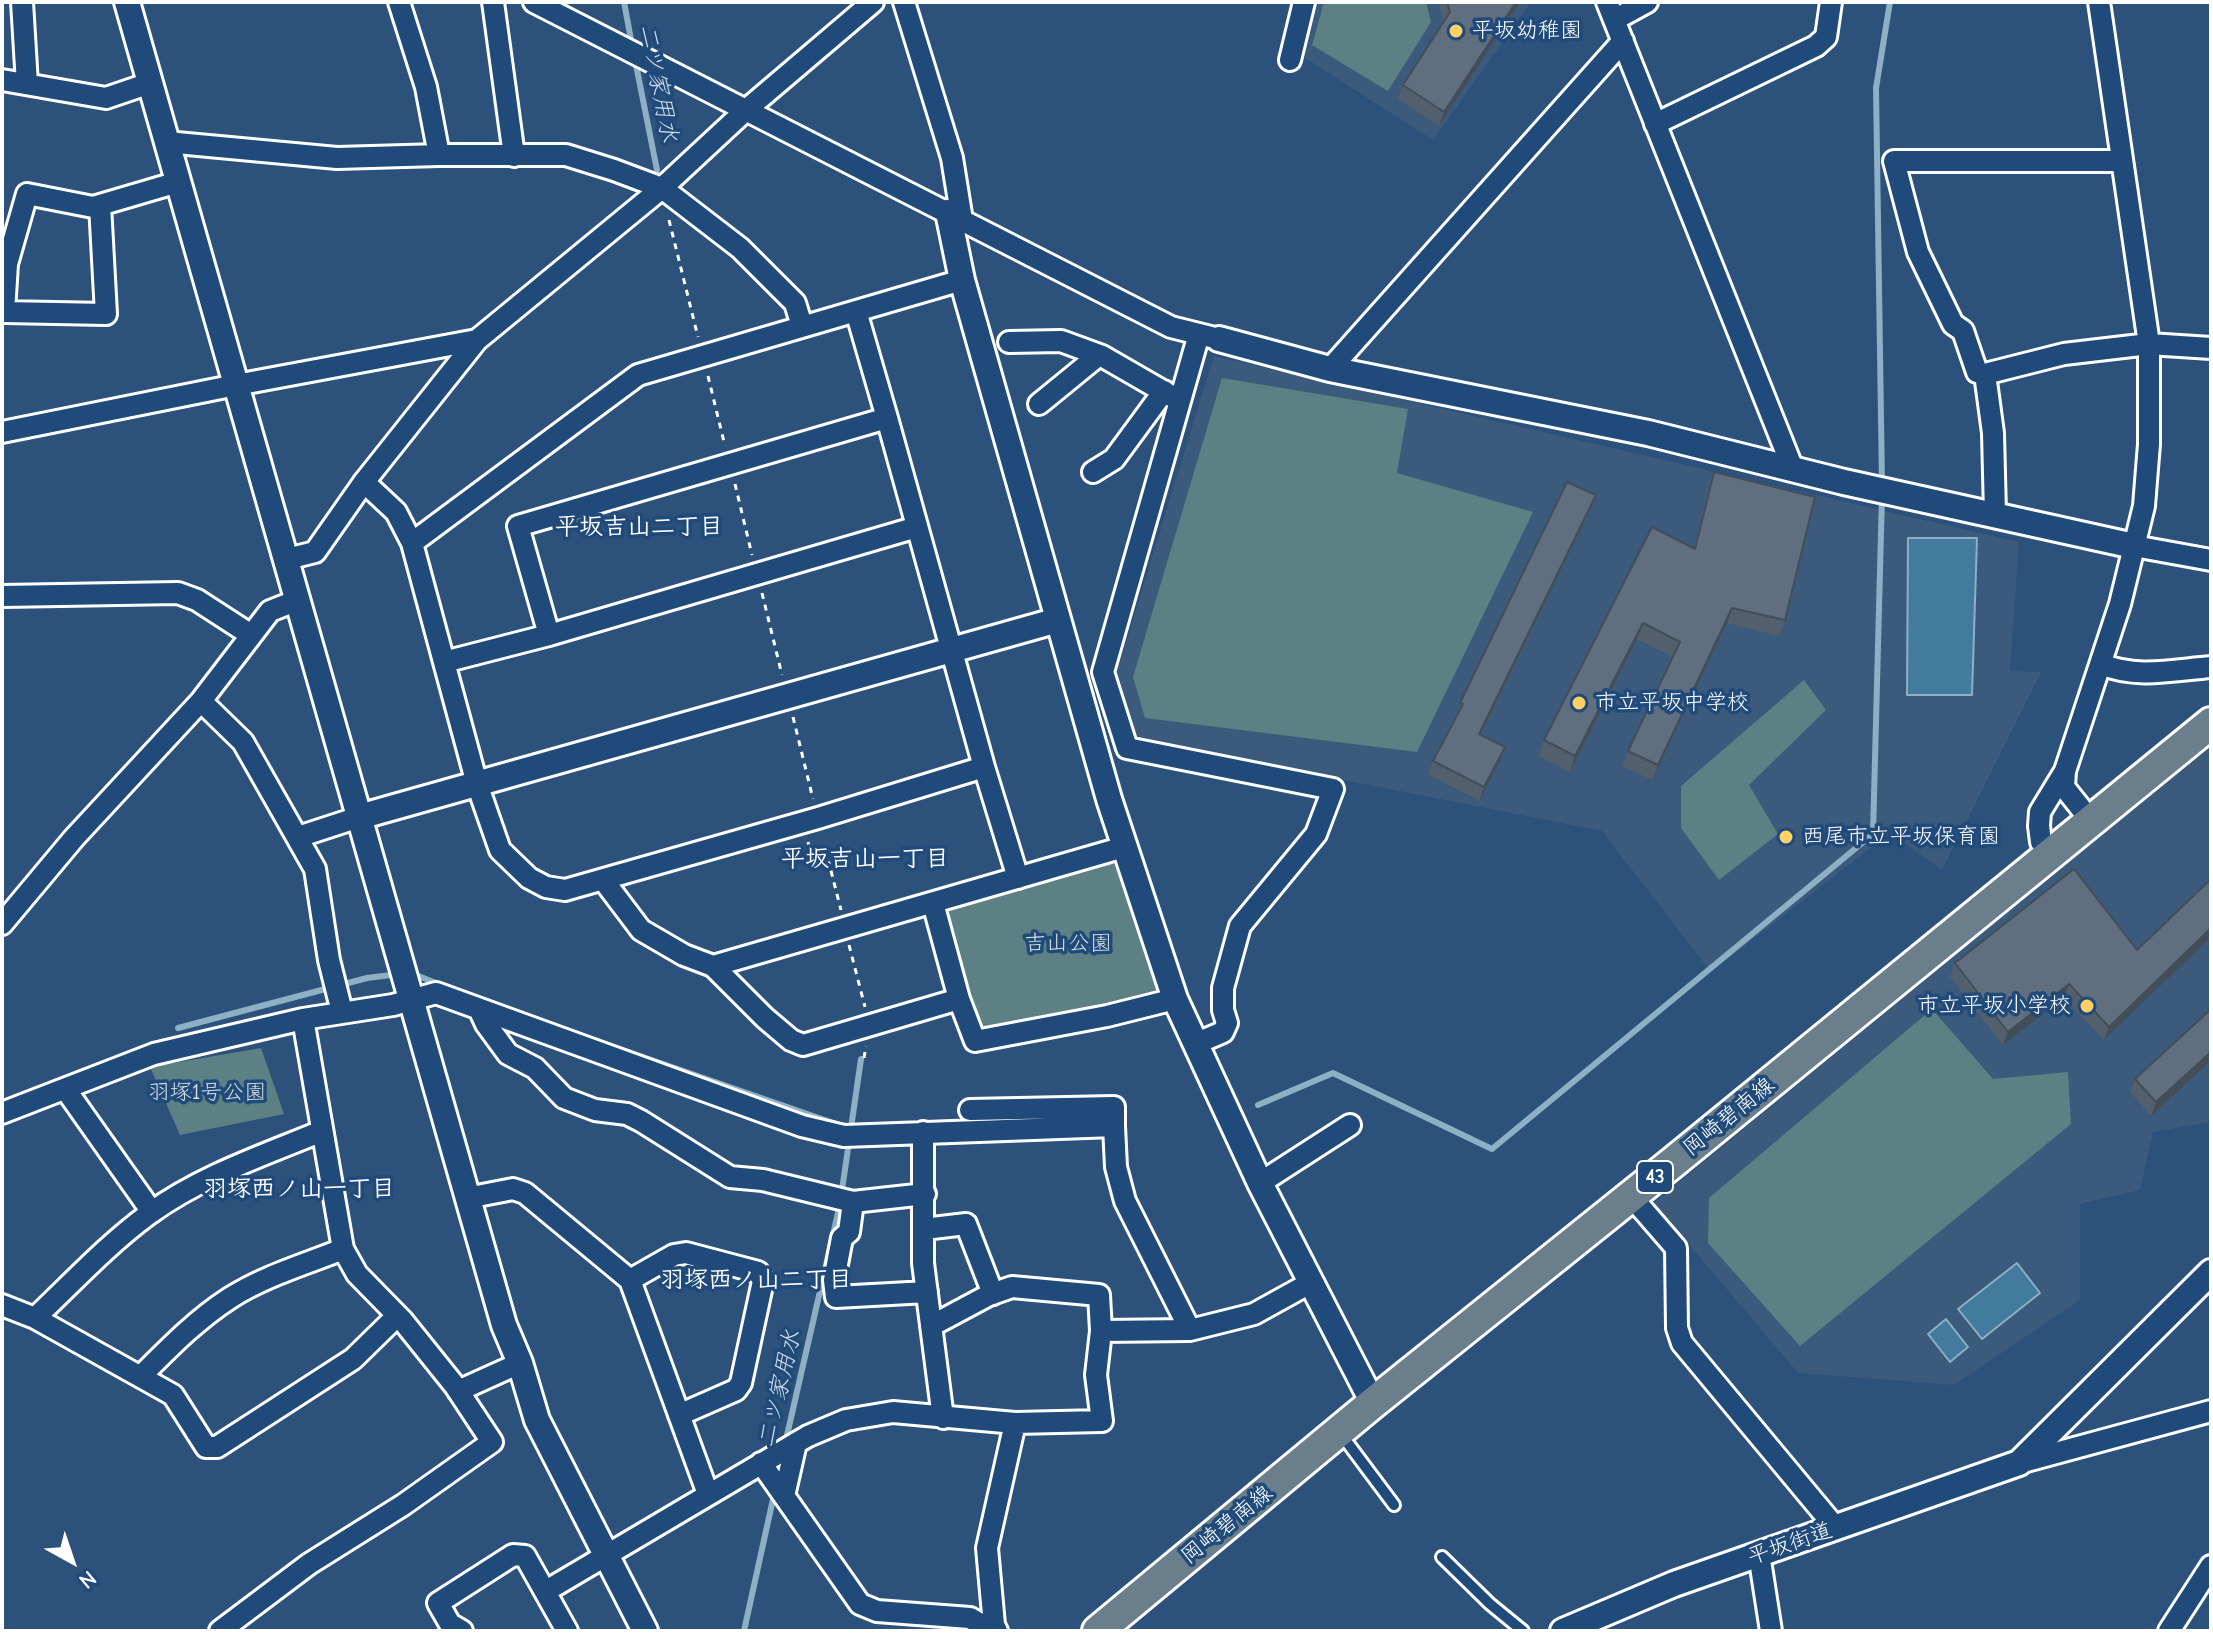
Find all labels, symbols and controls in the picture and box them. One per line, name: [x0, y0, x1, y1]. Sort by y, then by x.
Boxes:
place label: 平坂幼稚園: [1472, 18, 1582, 44]
water label: 二ツ家用水: [632, 21, 684, 145]
marker: 平坂幼稚園: [1447, 22, 1465, 40]
district label: 平坂吉山二丁目: [555, 513, 723, 541]
place label: 市立平坂中学校: [1595, 690, 1749, 716]
marker: 市立平坂中学校: [1570, 694, 1588, 712]
place label: 西尾市立平坂保育園: [1802, 824, 2000, 850]
marker: 西尾市立平坂保育園: [1777, 828, 1795, 846]
district label: 平坂吉山一丁目: [781, 845, 949, 873]
park label: 吉山公園: [1024, 931, 1112, 957]
place label: 市立平坂小学校: [1917, 993, 2071, 1019]
marker: 市立平坂小学校: [2078, 997, 2096, 1015]
street label: 岡崎碧南線: [1678, 1072, 1780, 1162]
park label: 羽塚1号公園: [148, 1080, 266, 1106]
road number: 43: [1637, 1161, 1673, 1193]
district label: 羽塚西ノ山一丁目: [203, 1175, 395, 1203]
district label: 羽塚西ノ山二丁目: [660, 1266, 852, 1294]
water label: 二ツ家用水: [752, 1327, 808, 1451]
street label: 岡崎碧南線: [1176, 1480, 1278, 1570]
street label: 平坂街道: [1744, 1517, 1836, 1571]
north arrow: [32, 1521, 112, 1601]
text: N: [74, 1565, 101, 1594]

